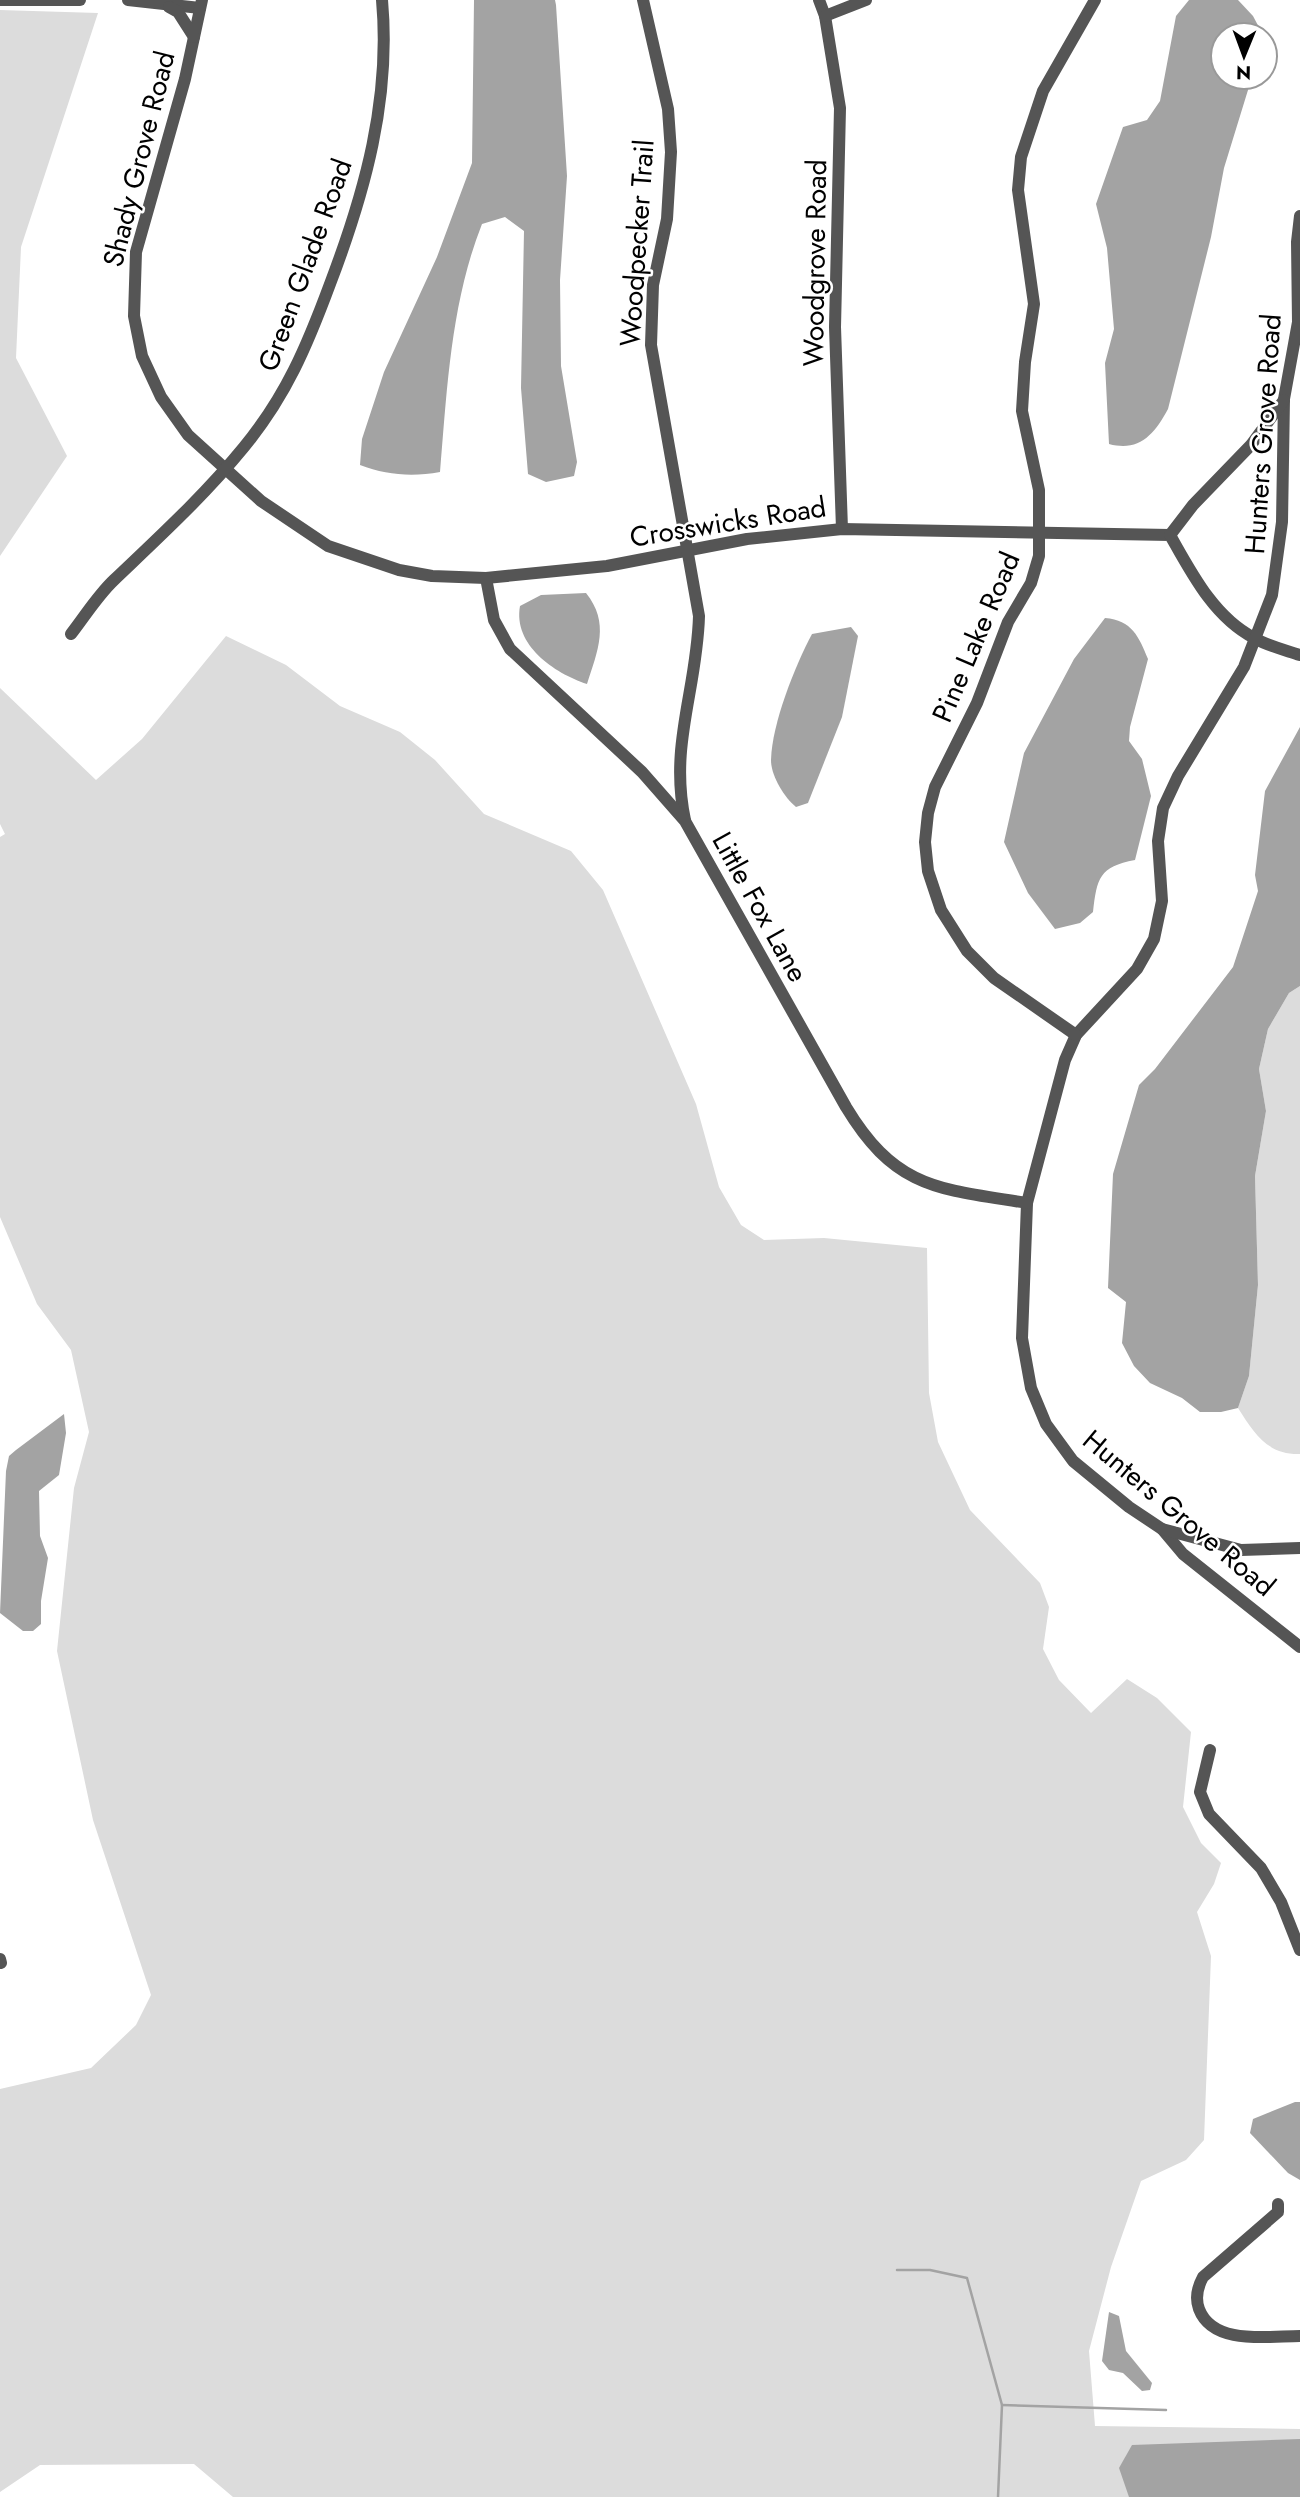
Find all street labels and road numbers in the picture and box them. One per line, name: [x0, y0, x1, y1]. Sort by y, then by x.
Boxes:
street label: Shady Grove Road: [92, 47, 186, 271]
street label: Woodpecker Trail: [609, 138, 665, 348]
street label: Green Glade Road: [247, 153, 363, 377]
street label: Woodgrove Road: [793, 159, 837, 367]
street label: Hunters Grove Road: [1234, 313, 1292, 555]
street label: Crosswicks Road: [627, 486, 829, 558]
street label: Pine Lake Road: [922, 546, 1030, 728]
street label: Little Fox Lane: [702, 824, 818, 990]
street label: Hunters Grove Road: [1074, 1420, 1284, 1606]

